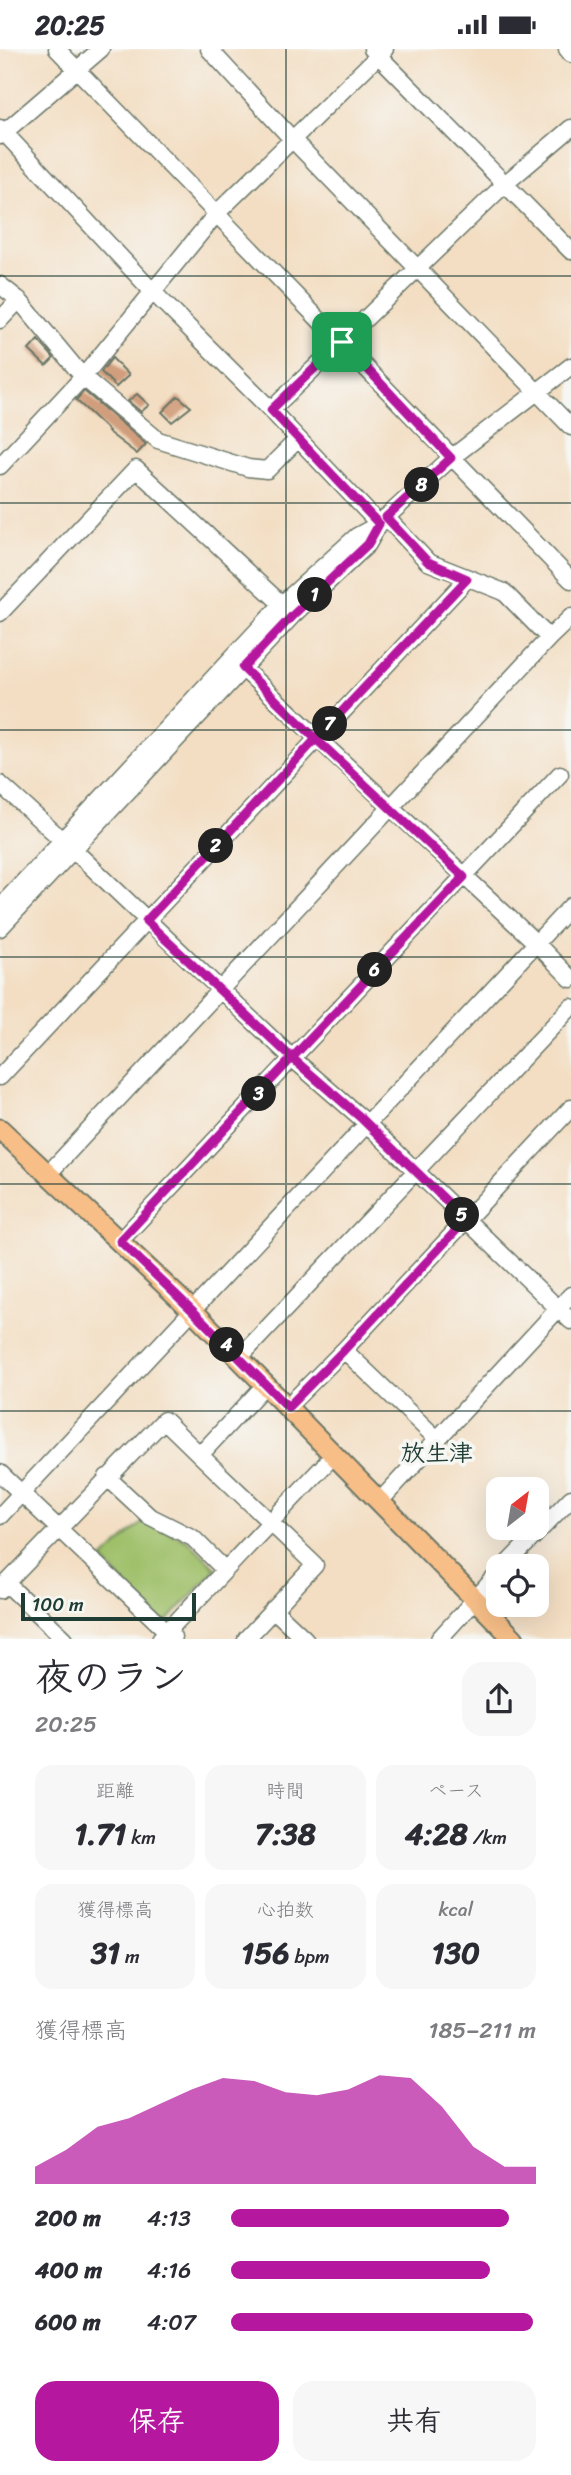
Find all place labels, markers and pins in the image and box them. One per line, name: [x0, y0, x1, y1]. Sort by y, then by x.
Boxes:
pin: [312, 312, 372, 372]
pin: 8: [404, 467, 440, 502]
pin: 1: [298, 577, 332, 613]
pin: 7: [312, 707, 348, 741]
pin: 2: [198, 829, 234, 863]
pin: 6: [358, 953, 392, 988]
pin: 3: [242, 1077, 276, 1111]
pin: 5: [444, 1197, 480, 1233]
pin: 4: [210, 1327, 244, 1363]

